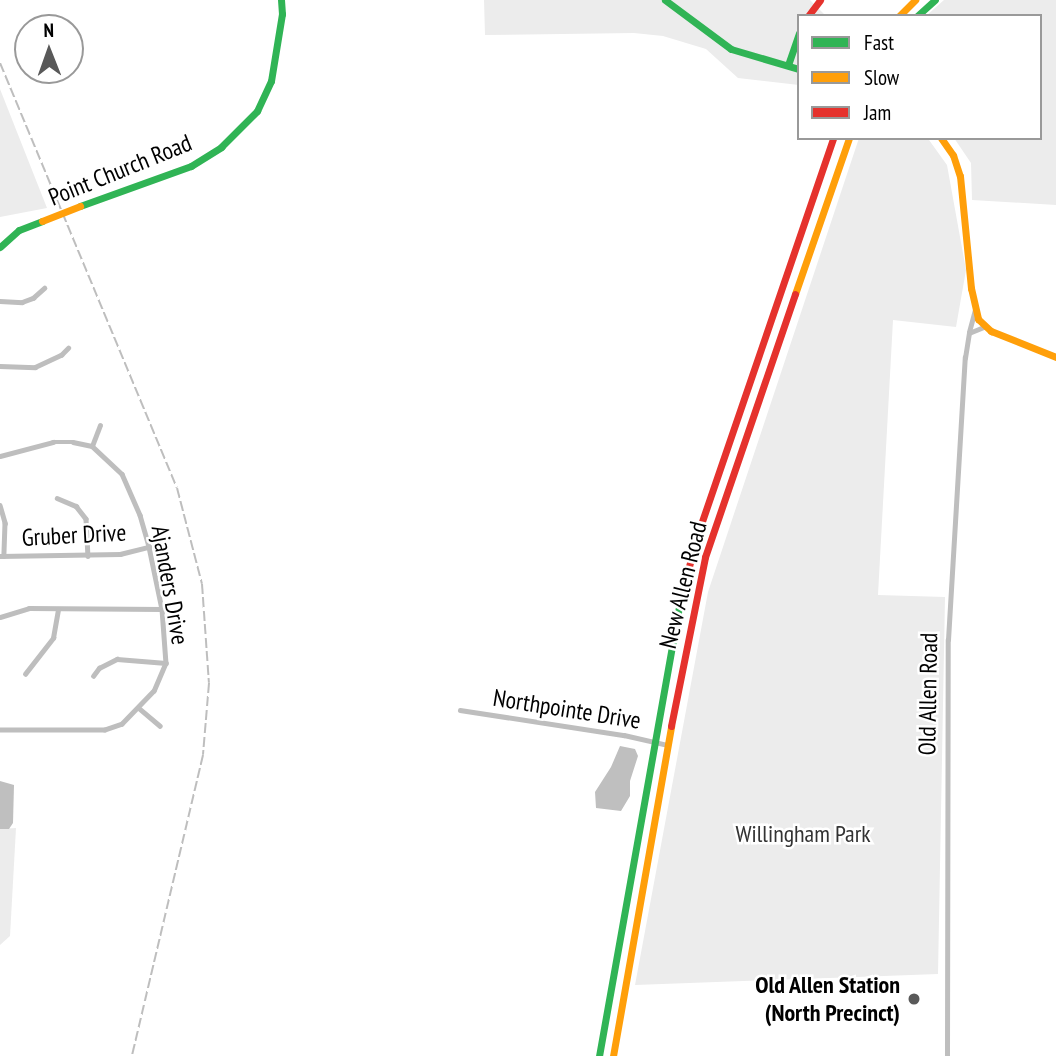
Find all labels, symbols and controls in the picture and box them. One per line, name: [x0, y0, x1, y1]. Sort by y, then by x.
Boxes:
north arrow: [14, 14, 84, 84]
legend: [797, 14, 1042, 140]
text: N: [43, 18, 54, 42]
text: Fast: [864, 29, 894, 56]
text: Slow: [864, 64, 899, 91]
text: Jam: [864, 99, 891, 126]
street label: Point Church Road: [44, 128, 196, 212]
street label: Gruber Drive: [21, 518, 127, 552]
street label: New Allen Road: [653, 518, 713, 652]
street label: Ajanders Drive: [145, 523, 195, 647]
street label: Old Allen Road: [913, 632, 943, 756]
street label: Northpointe Drive: [491, 683, 643, 735]
park label: Willingham Park: [735, 820, 871, 848]
place label: Old Allen Station (North Precinct): [754, 971, 900, 1027]
marker: Old Allen Station (North Precinct): [906, 991, 922, 1007]

